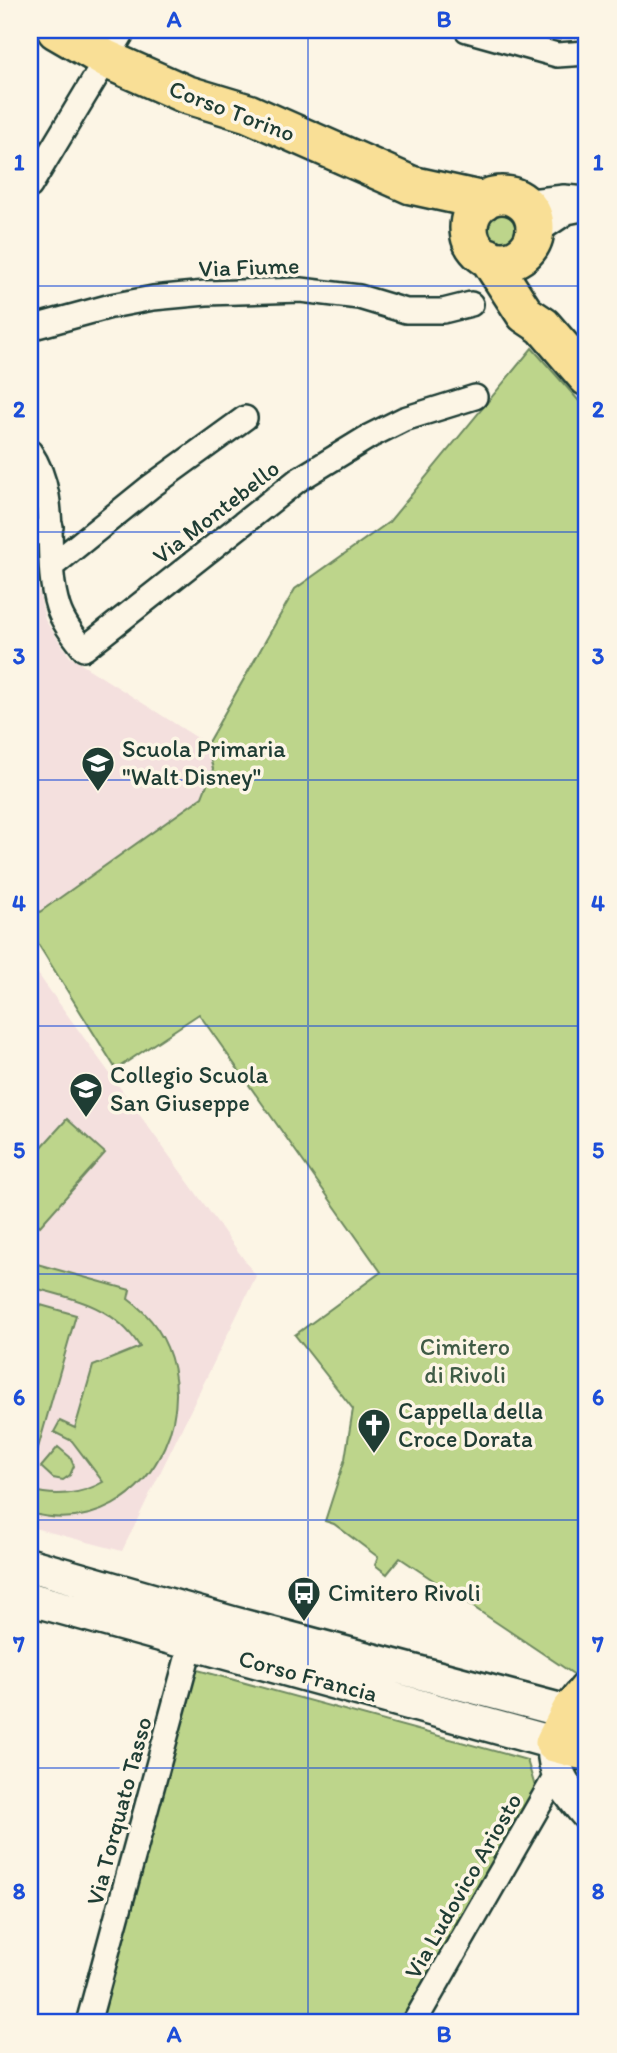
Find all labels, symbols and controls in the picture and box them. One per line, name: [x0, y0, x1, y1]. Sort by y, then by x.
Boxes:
text: A: [166, 5, 182, 33]
text: B: [437, 5, 452, 33]
street label: Corso Torino: [165, 73, 299, 148]
text: 1: [14, 148, 25, 176]
text: 1: [593, 148, 604, 176]
street label: Via Fiume: [198, 250, 300, 283]
text: 2: [13, 395, 26, 423]
text: 2: [592, 395, 605, 423]
street label: Via Montebello: [147, 453, 285, 570]
text: 3: [13, 642, 26, 670]
text: 3: [592, 642, 605, 670]
place label: Scuola Primaria "Walt Disney": [122, 734, 286, 791]
school or university icon: Scuola Primaria "Walt Disney": [79, 744, 117, 793]
text: 4: [12, 889, 26, 917]
text: 4: [591, 889, 605, 917]
place label: Collegio Scuola San Giuseppe: [110, 1060, 269, 1117]
school or university icon: Collegio Scuola San Giuseppe: [67, 1070, 105, 1119]
text: 5: [13, 1136, 25, 1164]
text: 5: [592, 1136, 604, 1164]
park label: Cimitero di Rivoli: [420, 1332, 510, 1389]
text: 6: [13, 1383, 25, 1411]
text: 6: [592, 1383, 604, 1411]
place label: Cappella della Croce Dorata: [398, 1396, 543, 1453]
church icon: Cappella della Croce Dorata: [355, 1406, 393, 1455]
bus stop icon: Cimitero Rivoli: [285, 1574, 323, 1623]
place label: Cimitero Rivoli: [328, 1578, 481, 1607]
text: 7: [12, 1630, 25, 1658]
text: 7: [591, 1630, 604, 1658]
street label: Corso Francia: [236, 1643, 381, 1708]
street label: Via Torquato Tasso: [79, 1714, 158, 1908]
street label: Via Ludovico Ariosto: [398, 1788, 528, 1984]
text: 8: [13, 1877, 26, 1905]
text: 8: [592, 1877, 605, 1905]
text: A: [166, 2020, 182, 2048]
text: B: [437, 2020, 452, 2048]

